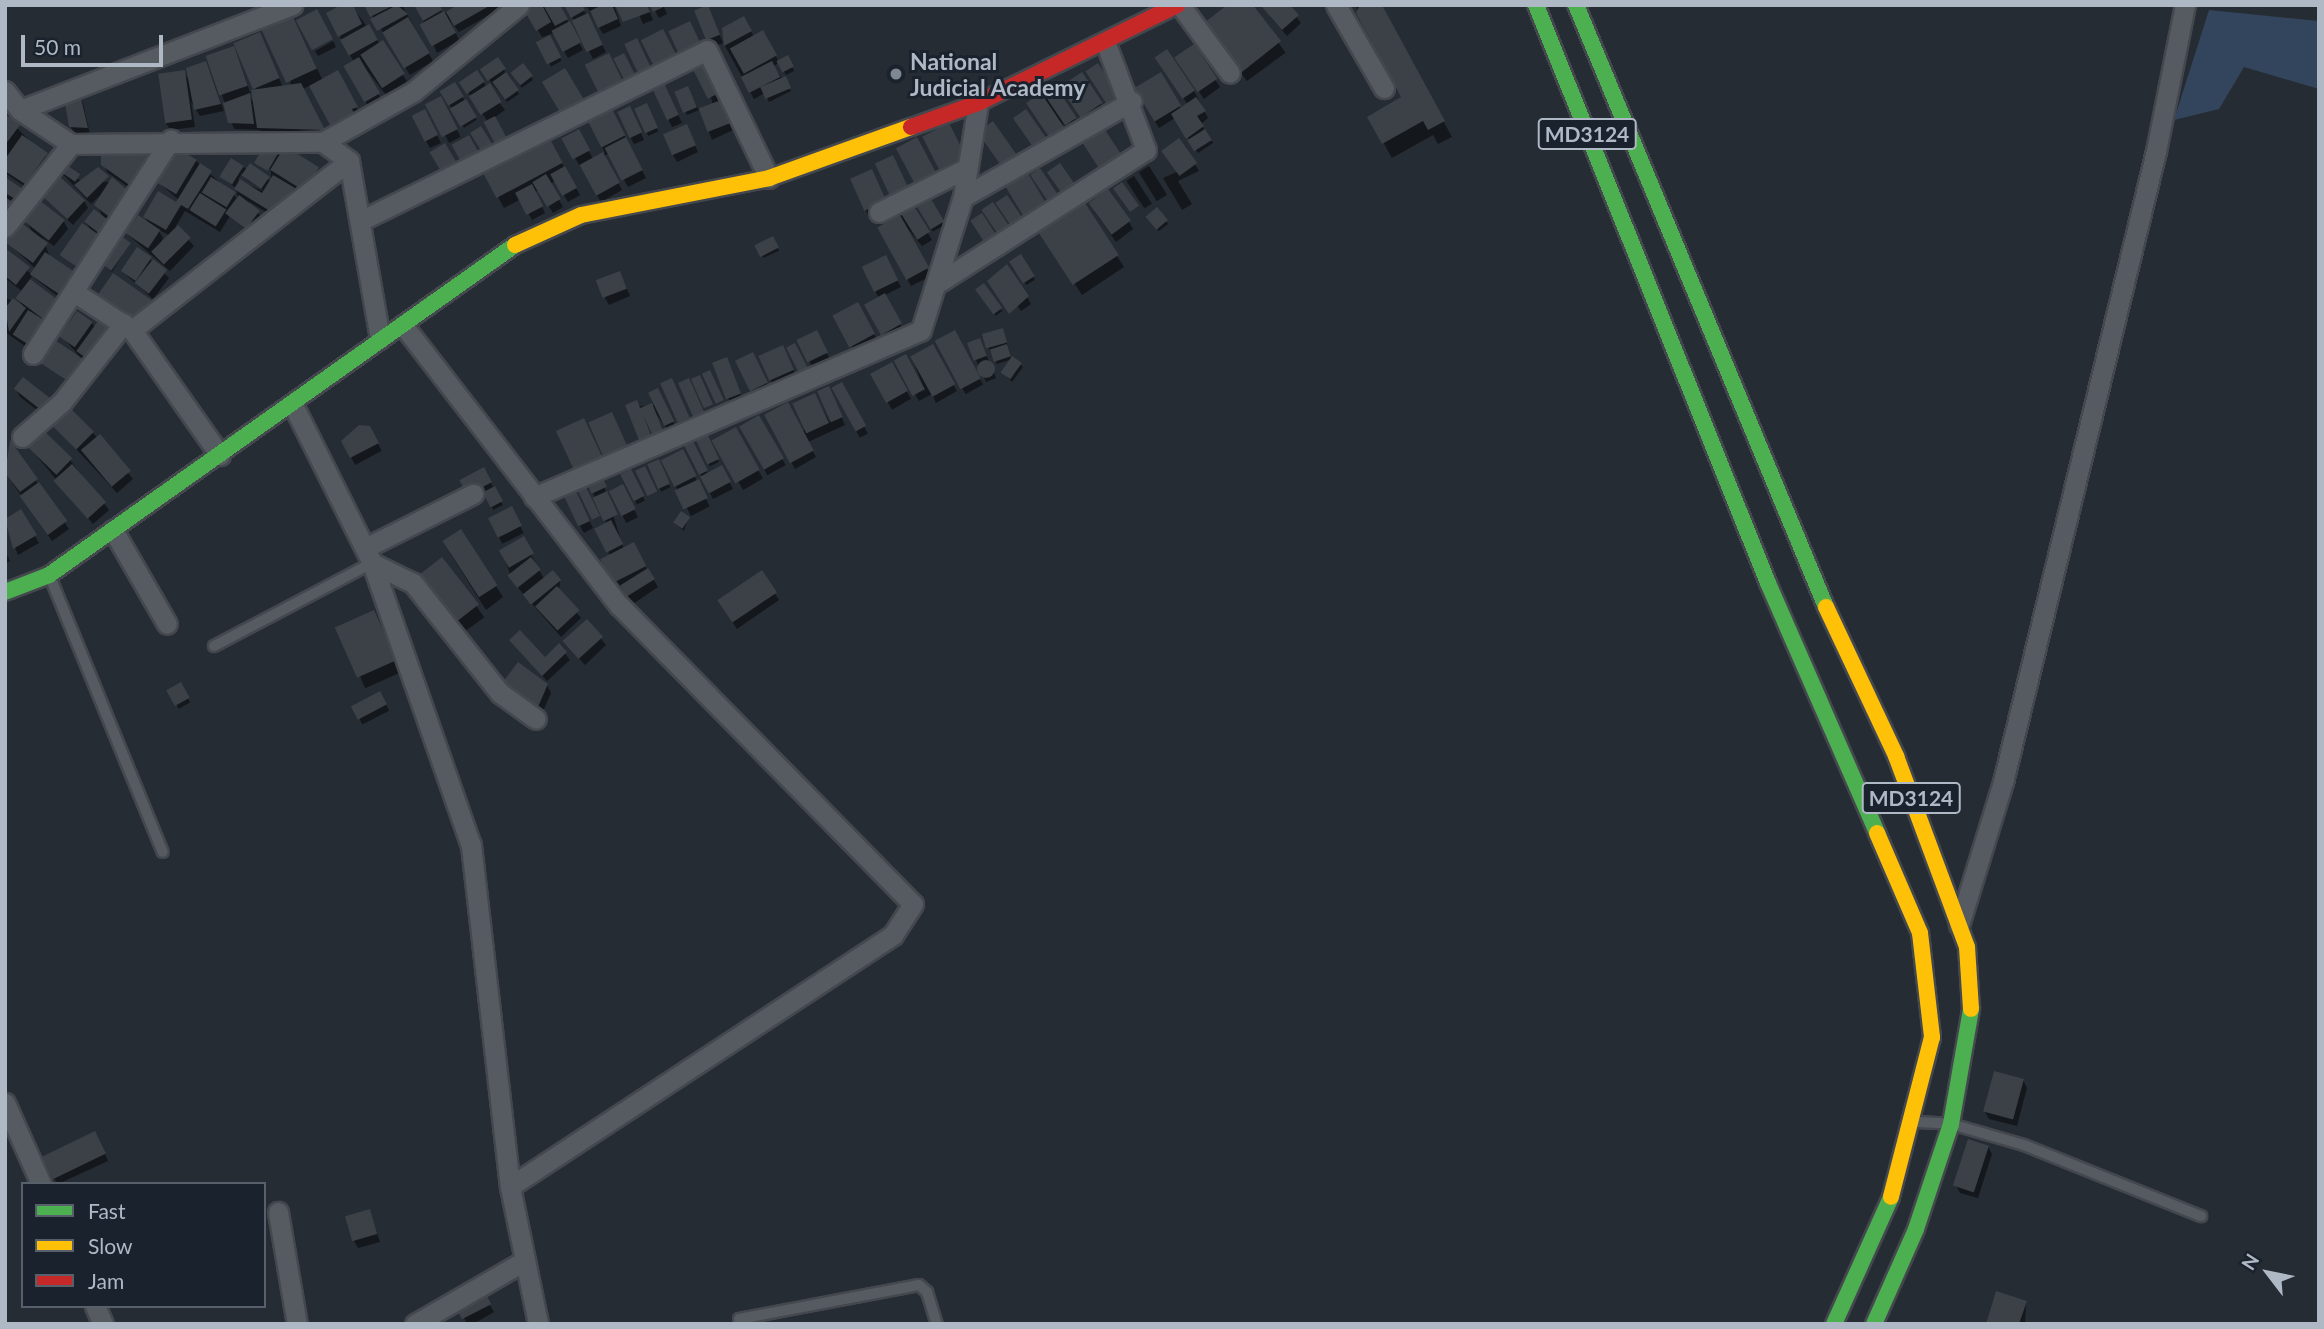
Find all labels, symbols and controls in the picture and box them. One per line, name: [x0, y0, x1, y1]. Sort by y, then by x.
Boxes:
scale bar: [24, 21, 166, 65]
text: 50 m: [34, 34, 81, 59]
place label: National Judicial Academy: [910, 47, 1086, 101]
marker: National Judicial Academy: [888, 66, 904, 82]
road number: MD3124: [1536, 116, 1638, 152]
road number: MD3124: [1860, 780, 1962, 816]
legend: [21, 1182, 266, 1308]
text: Fast: [88, 1198, 125, 1223]
text: Slow: [88, 1233, 132, 1258]
north arrow: [2233, 1238, 2303, 1308]
text: N: [2236, 1249, 2263, 1274]
text: Jam: [88, 1268, 124, 1293]

